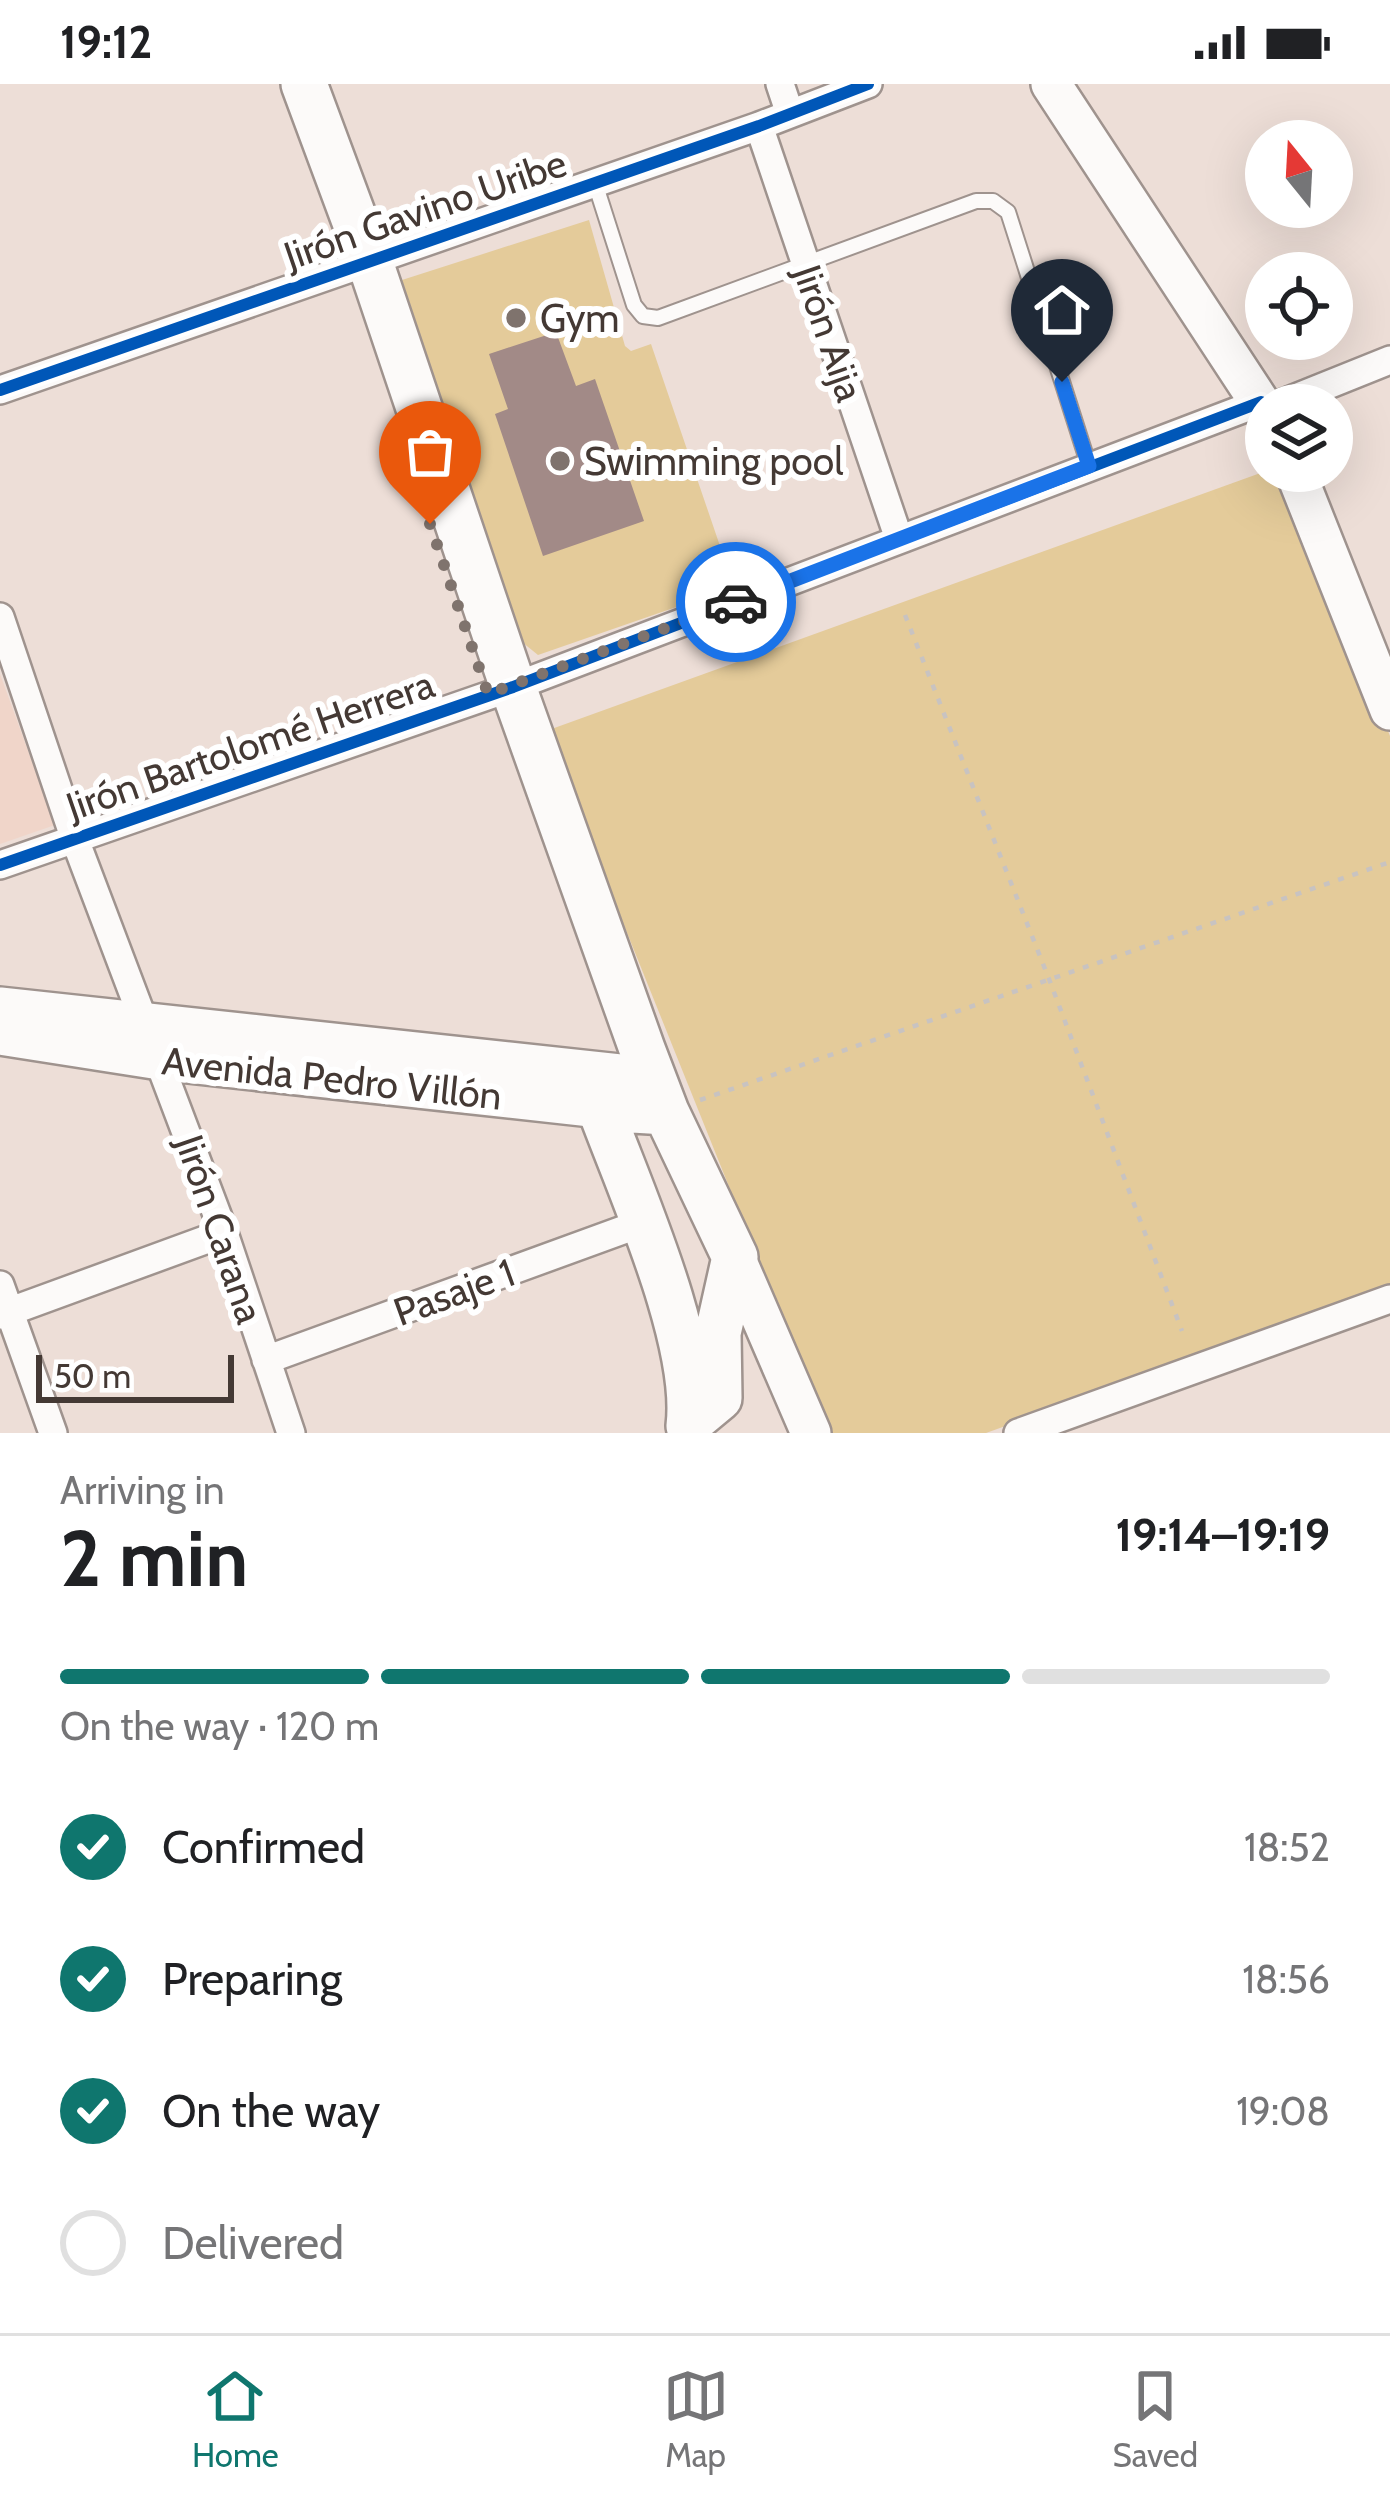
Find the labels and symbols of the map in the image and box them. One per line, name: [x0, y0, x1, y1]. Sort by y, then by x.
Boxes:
north arrow: [1245, 120, 1353, 228]
street label: Jirón Gavino Uribe: [277, 138, 572, 280]
street label: Jirón Aija: [783, 258, 875, 408]
pin: [1011, 259, 1113, 382]
place label: Gym: [540, 294, 620, 342]
marker: Gym: [503, 305, 529, 331]
pin: [379, 401, 481, 524]
place label: Swimming pool: [584, 437, 843, 485]
marker: Swimming pool: [547, 448, 573, 474]
courier: [676, 542, 796, 662]
street label: Jirón Bartolomé Herrera: [59, 659, 440, 831]
street label: Avenida Pedro Villón: [160, 1036, 504, 1120]
street label: Jirón Carana: [165, 1128, 275, 1330]
street label: Pasaje 1: [387, 1248, 521, 1336]
scale bar: [36, 1349, 234, 1402]

